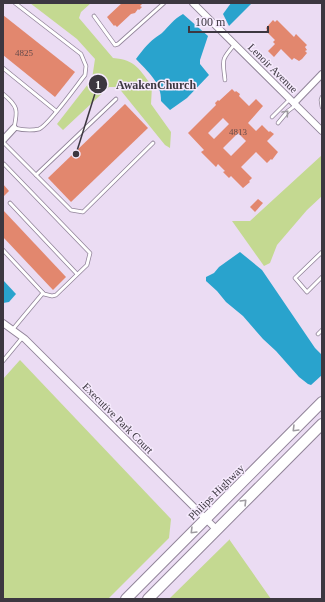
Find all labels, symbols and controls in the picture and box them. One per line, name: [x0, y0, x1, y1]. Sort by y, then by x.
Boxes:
scale bar: [189, 8, 268, 34]
text: 100 m: [195, 15, 226, 29]
street label: Lenoir Avenue: [246, 41, 300, 95]
house number: 4825: [15, 48, 34, 58]
callout: AwakenChurch: [88, 72, 204, 96]
text: 1: [95, 78, 101, 92]
text: AwakenChurch: [116, 78, 196, 92]
one-way arrow: [282, 110, 289, 118]
house number: 4813: [229, 127, 248, 137]
street label: Executive Park Court: [80, 380, 156, 456]
one-way arrow: [292, 424, 299, 432]
street label: Philips Highway: [186, 461, 247, 522]
one-way arrow: [239, 499, 247, 507]
one-way arrow: [190, 527, 198, 534]

